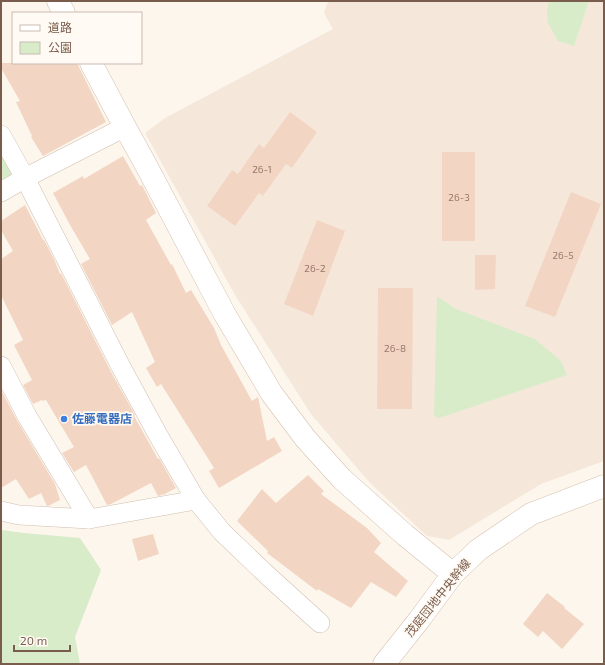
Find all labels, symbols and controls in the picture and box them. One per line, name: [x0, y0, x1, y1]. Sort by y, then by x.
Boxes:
legend: [12, 12, 142, 64]
text: 道路: [48, 20, 72, 34]
text: 公園: [48, 40, 72, 54]
house number: 26-1: [252, 163, 272, 175]
house number: 26-3: [448, 191, 470, 203]
house number: 26-5: [552, 249, 574, 261]
house number: 26-2: [304, 262, 326, 274]
house number: 26-8: [384, 342, 406, 354]
place label: 佐藤電器店: [72, 411, 132, 425]
marker: 佐藤電器店: [59, 414, 69, 424]
street label: 茂庭団地中央幹線: [402, 556, 473, 639]
scale bar: [14, 627, 70, 653]
text: 20 m: [20, 633, 47, 647]

